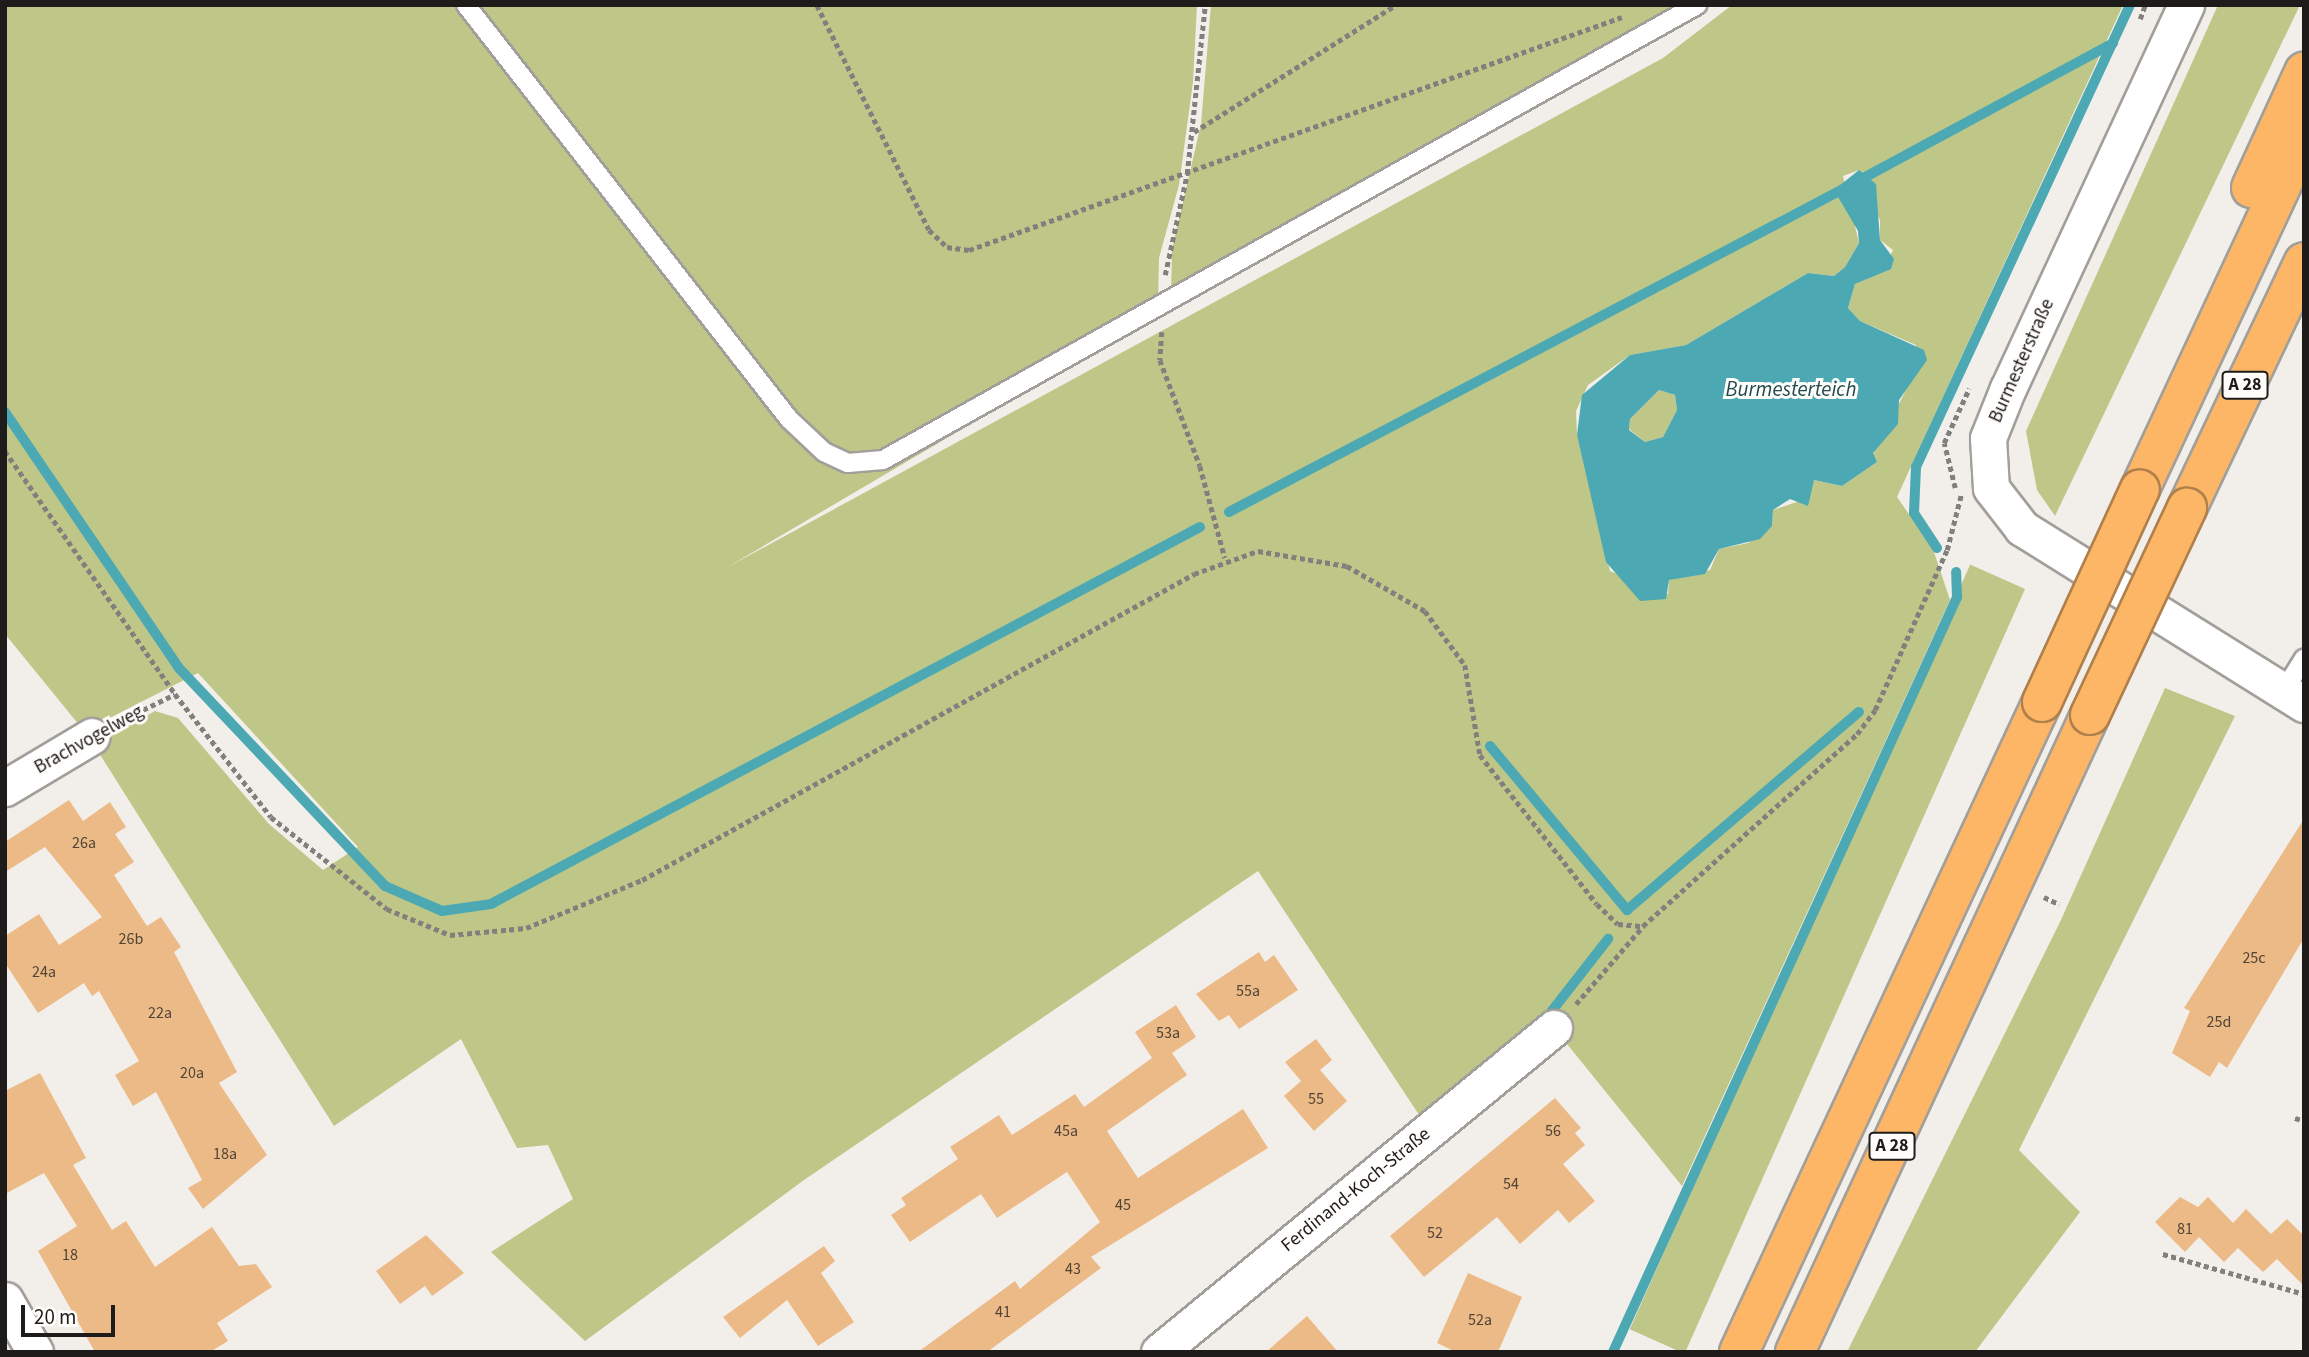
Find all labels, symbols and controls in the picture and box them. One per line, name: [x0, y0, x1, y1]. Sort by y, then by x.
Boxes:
street label: Burmesterstraße: [1985, 296, 2059, 426]
road number: A 28: [2220, 370, 2270, 400]
water label: Burmesterteich: [1726, 376, 1856, 402]
street label: Brachvogelweg: [31, 701, 147, 779]
house number: 26a: [72, 833, 96, 853]
house number: 26b: [119, 929, 143, 949]
house number: 25c: [2242, 948, 2266, 968]
house number: 24a: [32, 962, 56, 982]
house number: 55a: [1236, 981, 1260, 1001]
house number: 22a: [148, 1003, 172, 1023]
house number: 25d: [2207, 1012, 2231, 1032]
house number: 53a: [1156, 1023, 1180, 1043]
house number: 20a: [180, 1063, 204, 1083]
house number: 55: [1308, 1089, 1324, 1109]
house number: 45a: [1054, 1121, 1078, 1141]
house number: 56: [1545, 1121, 1561, 1141]
street label: Ferdinand-Koch-Straße: [1277, 1123, 1435, 1257]
road number: A 28: [1868, 1132, 1916, 1161]
house number: 18a: [213, 1144, 237, 1164]
house number: 54: [1503, 1174, 1519, 1194]
house number: 45: [1115, 1195, 1131, 1215]
house number: 81: [2177, 1219, 2193, 1239]
house number: 52: [1427, 1223, 1443, 1243]
house number: 18: [62, 1245, 78, 1265]
house number: 43: [1065, 1259, 1081, 1279]
scale bar: [24, 1290, 119, 1334]
text: 20 m: [34, 1302, 76, 1332]
house number: 41: [995, 1302, 1011, 1322]
house number: 52a: [1468, 1310, 1492, 1330]

